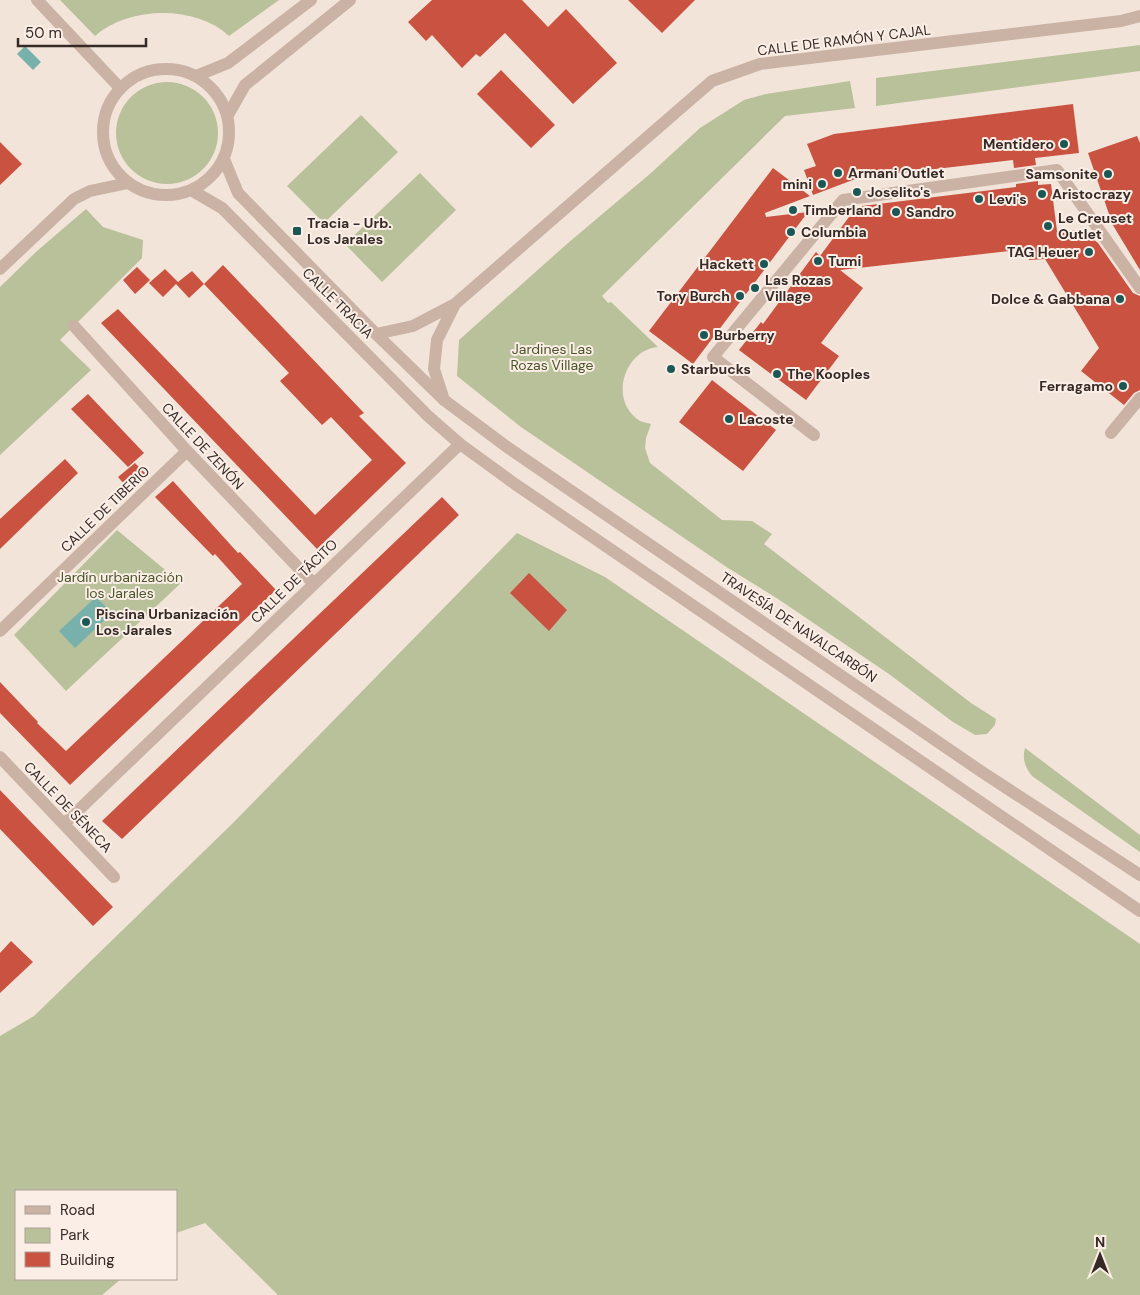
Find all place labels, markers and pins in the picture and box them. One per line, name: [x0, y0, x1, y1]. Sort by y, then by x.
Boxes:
place label: Mentidero: [983, 135, 1054, 153]
marker: Mentidero: [1058, 138, 1070, 150]
place label: Armani Outlet: [848, 164, 945, 182]
place label: Samsonite: [1025, 165, 1098, 183]
marker: Armani Outlet: [832, 167, 844, 179]
marker: Samsonite: [1102, 168, 1114, 180]
place label: mini: [783, 175, 812, 193]
marker: mini: [816, 178, 828, 190]
place label: Joselito's: [867, 183, 930, 201]
place label: Aristocrazy: [1052, 185, 1131, 203]
marker: Joselito's: [851, 186, 863, 198]
marker: Aristocrazy: [1036, 188, 1048, 200]
place label: Levi's: [989, 190, 1027, 208]
marker: Levi's: [973, 193, 985, 205]
place label: Timberland: [803, 201, 881, 219]
place label: Sandro: [906, 203, 955, 221]
marker: Timberland: [787, 204, 799, 216]
marker: Sandro: [890, 206, 902, 218]
place label: Le Creuset Outlet: [1058, 209, 1132, 243]
place label: Tracia - Urb. Los Jarales: [307, 214, 392, 248]
marker: Le Creuset Outlet: [1042, 220, 1054, 232]
place label: Columbia: [801, 223, 867, 241]
marker: Tracia - Urb. Los Jarales: [291, 225, 303, 237]
marker: Columbia: [785, 226, 797, 238]
place label: TAG Heuer: [1007, 243, 1079, 261]
marker: TAG Heuer: [1083, 246, 1095, 258]
place label: Tumi: [828, 252, 861, 270]
place label: Hackett: [699, 255, 754, 273]
marker: Tumi: [812, 255, 824, 267]
marker: Hackett: [758, 258, 770, 270]
place label: Las Rozas Village: [765, 271, 831, 305]
marker: Las Rozas Village: [749, 282, 761, 294]
place label: Tory Burch: [657, 287, 730, 305]
marker: Tory Burch: [734, 290, 746, 302]
place label: Dolce & Gabbana: [991, 290, 1110, 308]
marker: Dolce & Gabbana: [1114, 293, 1126, 305]
place label: Burberry: [714, 326, 775, 344]
marker: Burberry: [698, 329, 710, 341]
place label: Starbucks: [681, 360, 751, 378]
marker: Starbucks: [665, 363, 677, 375]
place label: The Kooples: [787, 365, 870, 383]
marker: The Kooples: [771, 368, 783, 380]
place label: Ferragamo: [1039, 377, 1113, 395]
marker: Ferragamo: [1117, 380, 1129, 392]
place label: Lacoste: [739, 410, 794, 428]
marker: Lacoste: [723, 413, 735, 425]
place label: Piscina Urbanización Los Jarales: [96, 605, 238, 639]
marker: Piscina Urbanización Los Jarales: [80, 616, 92, 628]

